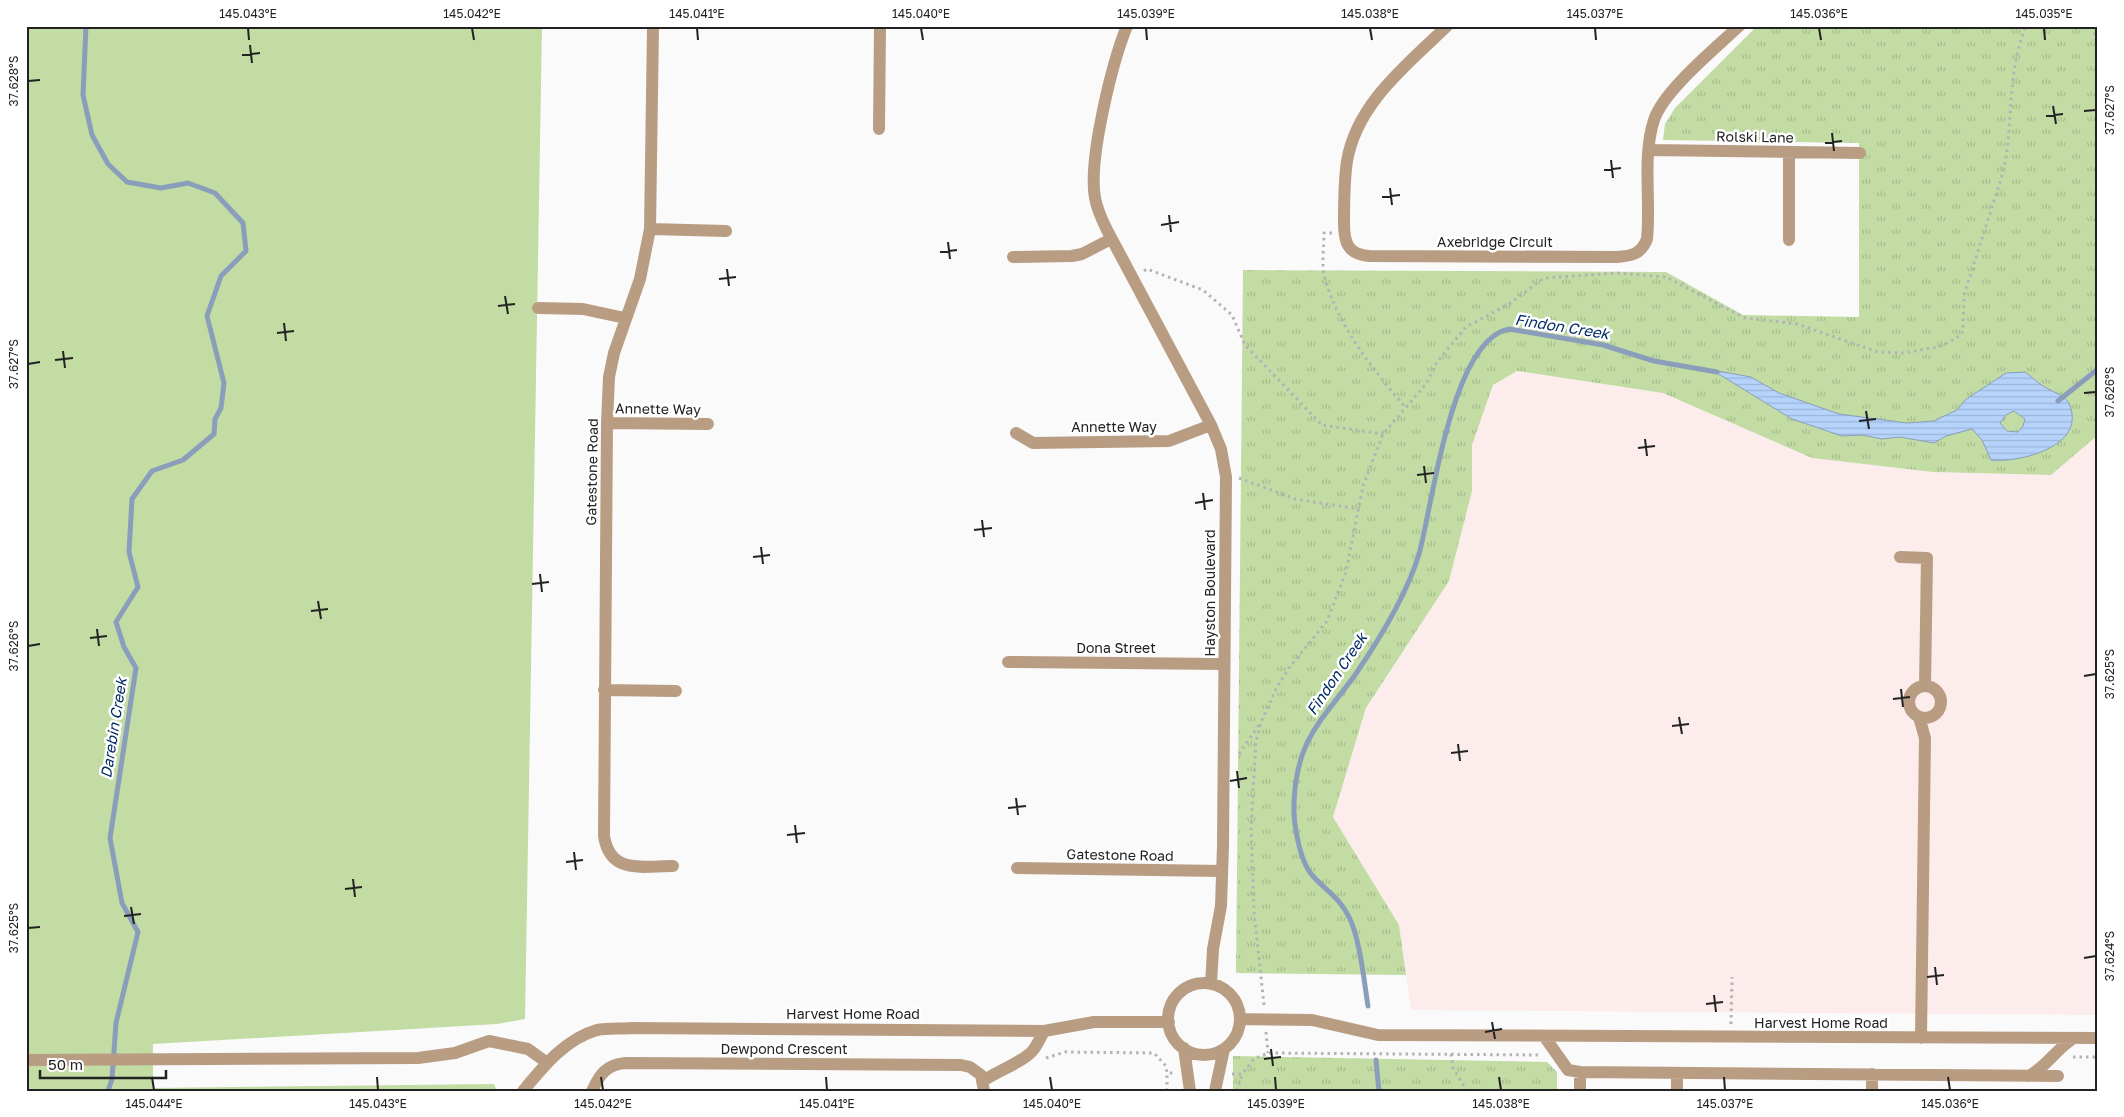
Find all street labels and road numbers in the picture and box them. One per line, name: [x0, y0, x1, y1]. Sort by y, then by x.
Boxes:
street label: Rolski Lane: [1716, 127, 1794, 146]
street label: Axebridge Circuit: [1437, 233, 1553, 250]
street label: Annette Way: [615, 399, 701, 418]
street label: Gatestone Road: [582, 418, 601, 526]
street label: Annette Way: [1071, 418, 1157, 435]
street label: Hayston Boulevard: [1201, 529, 1218, 657]
street label: Dona Street: [1076, 639, 1156, 656]
street label: Gatestone Road: [1066, 845, 1174, 864]
street label: Harvest Home Road: [786, 1005, 920, 1022]
street label: Harvest Home Road: [1754, 1014, 1888, 1031]
street label: Dewpond Crescent: [720, 1040, 848, 1057]

